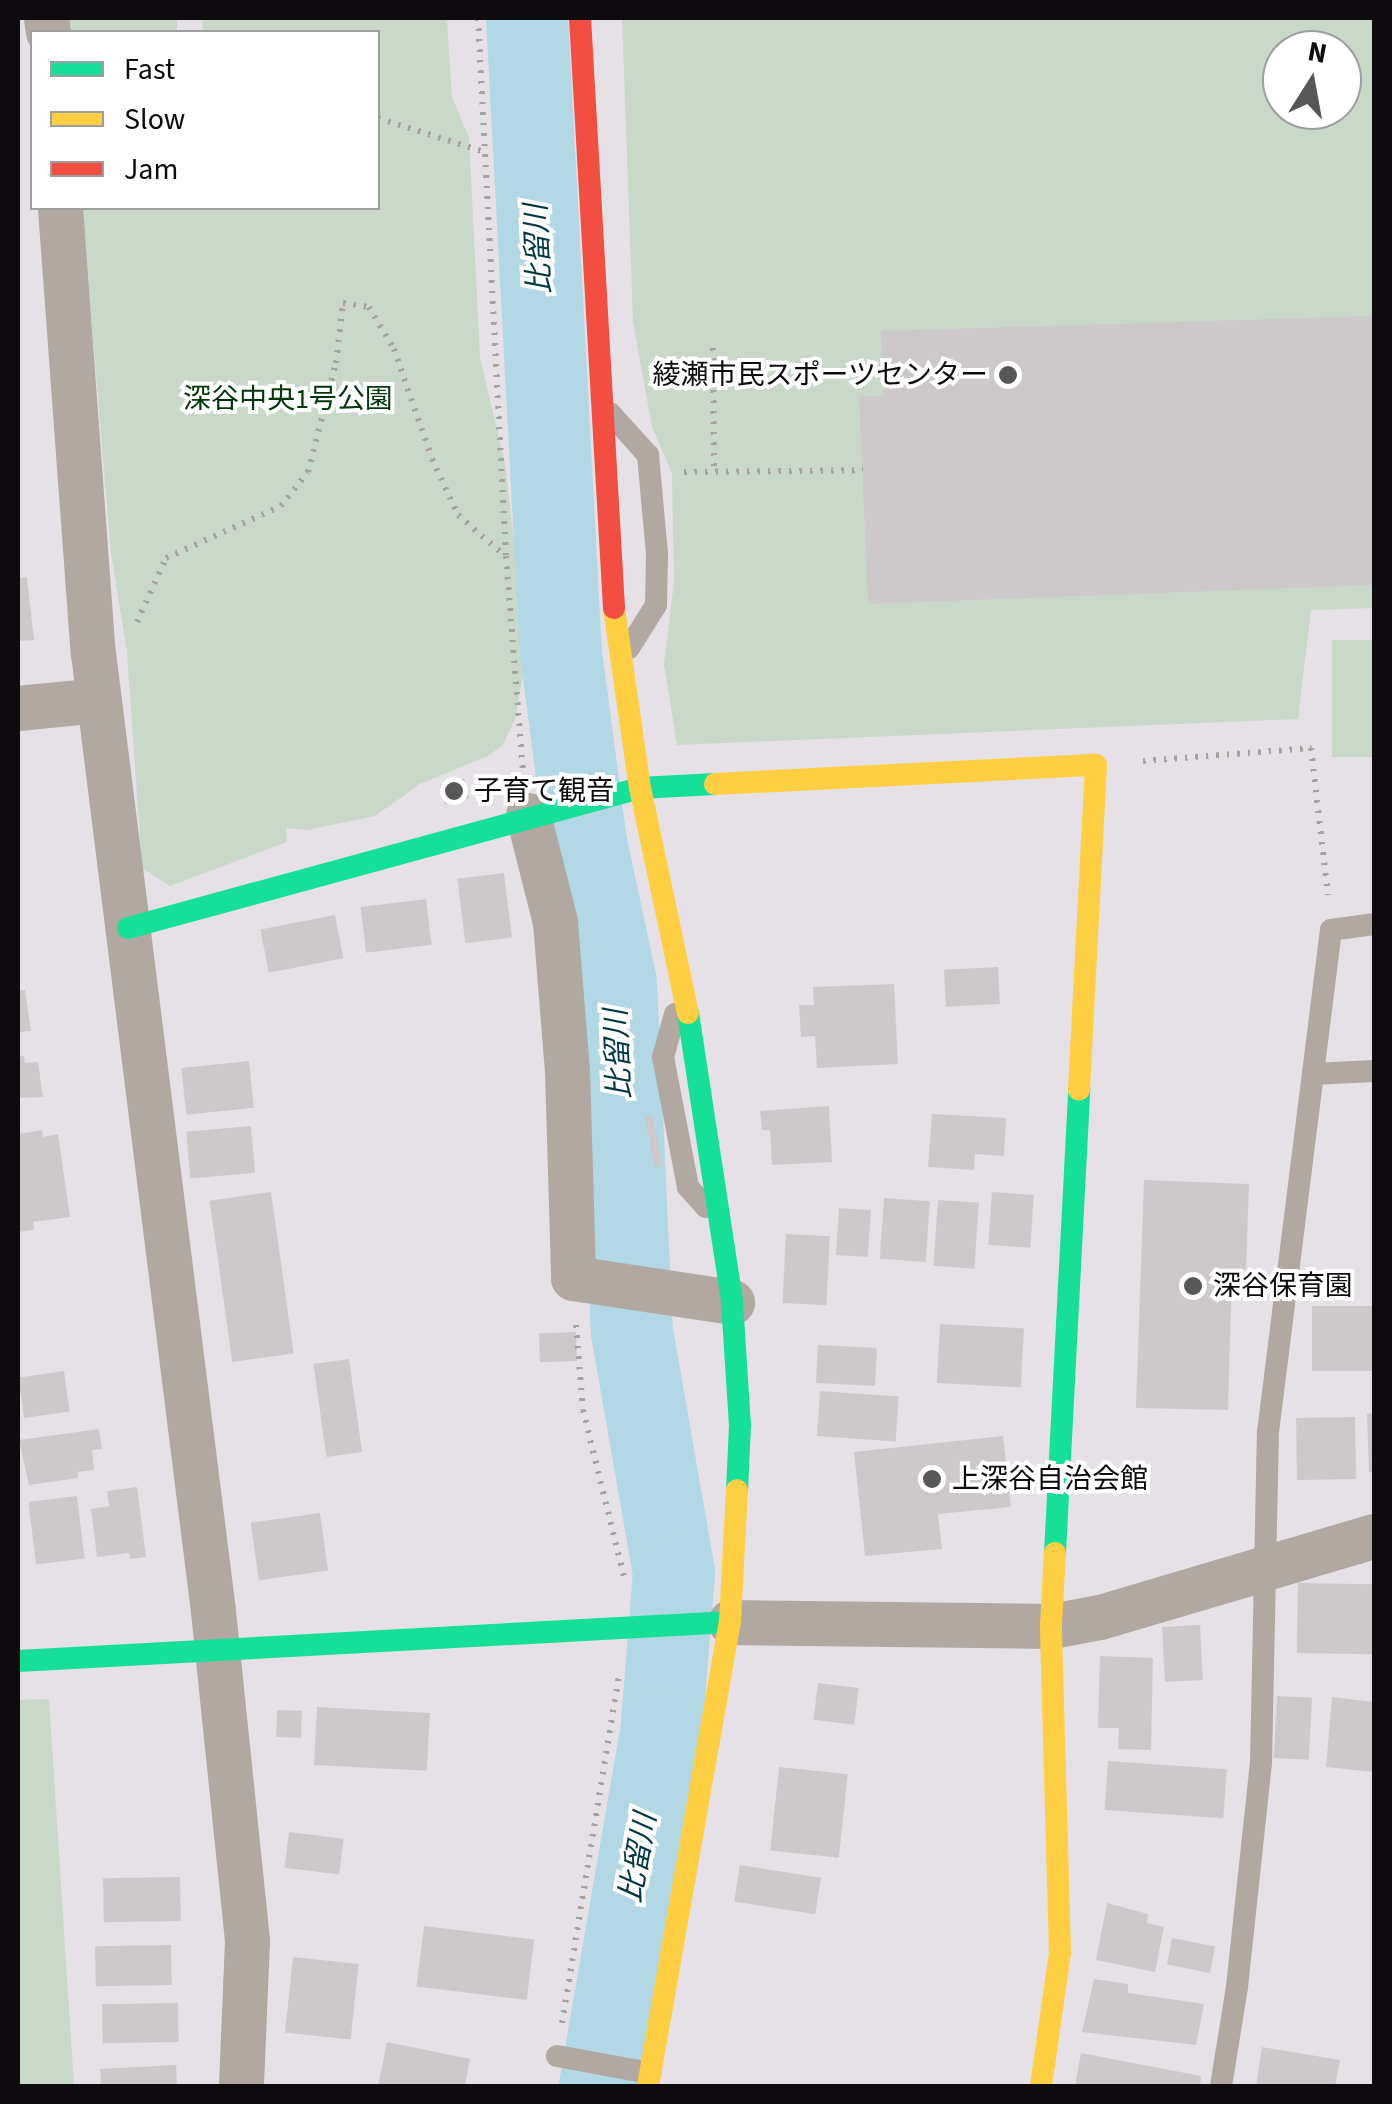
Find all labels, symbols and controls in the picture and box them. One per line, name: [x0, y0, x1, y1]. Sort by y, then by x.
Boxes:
legend: [30, 30, 380, 210]
north arrow: [1262, 30, 1362, 130]
text: N: [1304, 31, 1330, 74]
text: Fast: [124, 48, 175, 91]
text: Slow: [124, 98, 185, 141]
text: Jam: [124, 148, 178, 191]
water label: 比留川: [519, 203, 559, 295]
place label: 綾瀬市民スポーツセンター: [652, 358, 988, 392]
marker: 綾瀬市民スポーツセンター: [997, 364, 1019, 386]
park label: 深谷中央1号公園: [183, 382, 393, 416]
place label: 子育て観音: [474, 774, 614, 808]
marker: 子育て観音: [443, 780, 465, 802]
water label: 比留川: [599, 1008, 639, 1100]
place label: 深谷保育園: [1213, 1269, 1353, 1303]
marker: 深谷保育園: [1182, 1275, 1204, 1297]
place label: 上深谷自治会館: [952, 1462, 1148, 1496]
marker: 上深谷自治会館: [921, 1468, 943, 1490]
water label: 比留川: [613, 1811, 665, 1905]

